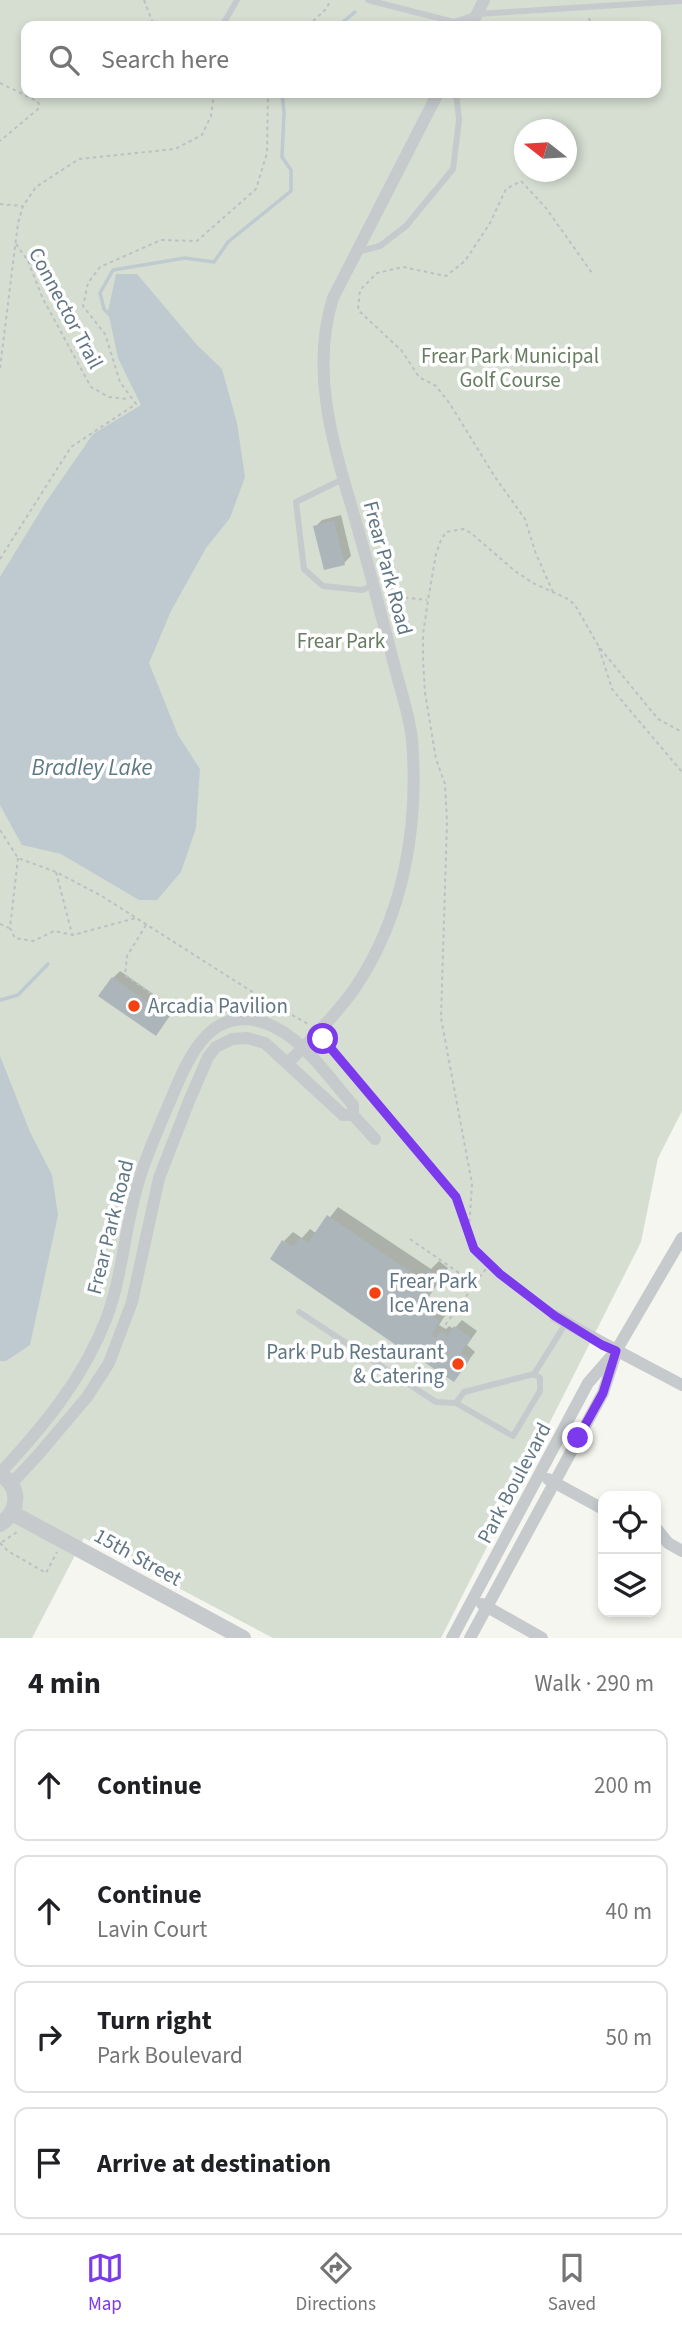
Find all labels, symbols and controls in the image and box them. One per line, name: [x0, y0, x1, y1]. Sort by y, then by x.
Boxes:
search box: [21, 21, 661, 98]
icon: search: [45, 41, 83, 79]
text: Search here: [101, 41, 229, 78]
north arrow: [514, 119, 577, 182]
street label: Connector Trail: [21, 242, 111, 374]
park label: Frear Park Municipal Golf Course: [421, 341, 599, 395]
street label: Frear Park Road: [356, 498, 420, 638]
park label: Frear Park: [297, 626, 386, 656]
water label: Bradley Lake: [32, 751, 152, 784]
place label: Arcadia Pavilion: [148, 991, 288, 1021]
marker: Arcadia Pavilion: [126, 998, 142, 1014]
route start: [307, 1023, 338, 1054]
street label: Frear Park Road: [79, 1157, 141, 1297]
place label: Frear Park Ice Arena: [389, 1266, 478, 1320]
marker: Frear Park Ice Arena: [367, 1285, 383, 1301]
place label: Park Pub Restaurant & Catering: [266, 1337, 444, 1391]
marker: Park Pub Restaurant & Catering: [450, 1356, 466, 1372]
street label: Park Boulevard: [469, 1417, 559, 1549]
route end: [562, 1422, 593, 1453]
map controls: [598, 1491, 661, 1617]
button: locate: [598, 1491, 661, 1554]
street label: 15th Street: [89, 1521, 187, 1593]
button: layers: [598, 1554, 661, 1617]
text: 4 min: [28, 1662, 101, 1705]
text: Walk · 290 m: [535, 1667, 654, 1700]
icon: ahead: [30, 1766, 68, 1804]
text: Continue: [97, 1767, 202, 1804]
text: 200 m: [594, 1769, 652, 1802]
text: Continue: [97, 1876, 202, 1913]
icon: ahead: [30, 1892, 68, 1930]
text: 40 m: [605, 1895, 652, 1928]
text: Lavin Court: [97, 1913, 207, 1946]
text: Turn right: [97, 2002, 212, 2039]
icon: right: [30, 2018, 68, 2056]
text: 50 m: [605, 2021, 652, 2054]
text: Park Boulevard: [97, 2039, 243, 2072]
icon: arrive: [30, 2144, 68, 2182]
text: Arrive at destination: [97, 2145, 331, 2182]
tab: Map: [86, 2249, 124, 2318]
tab: Directions: [296, 2249, 376, 2318]
tab: Saved: [548, 2249, 596, 2318]

